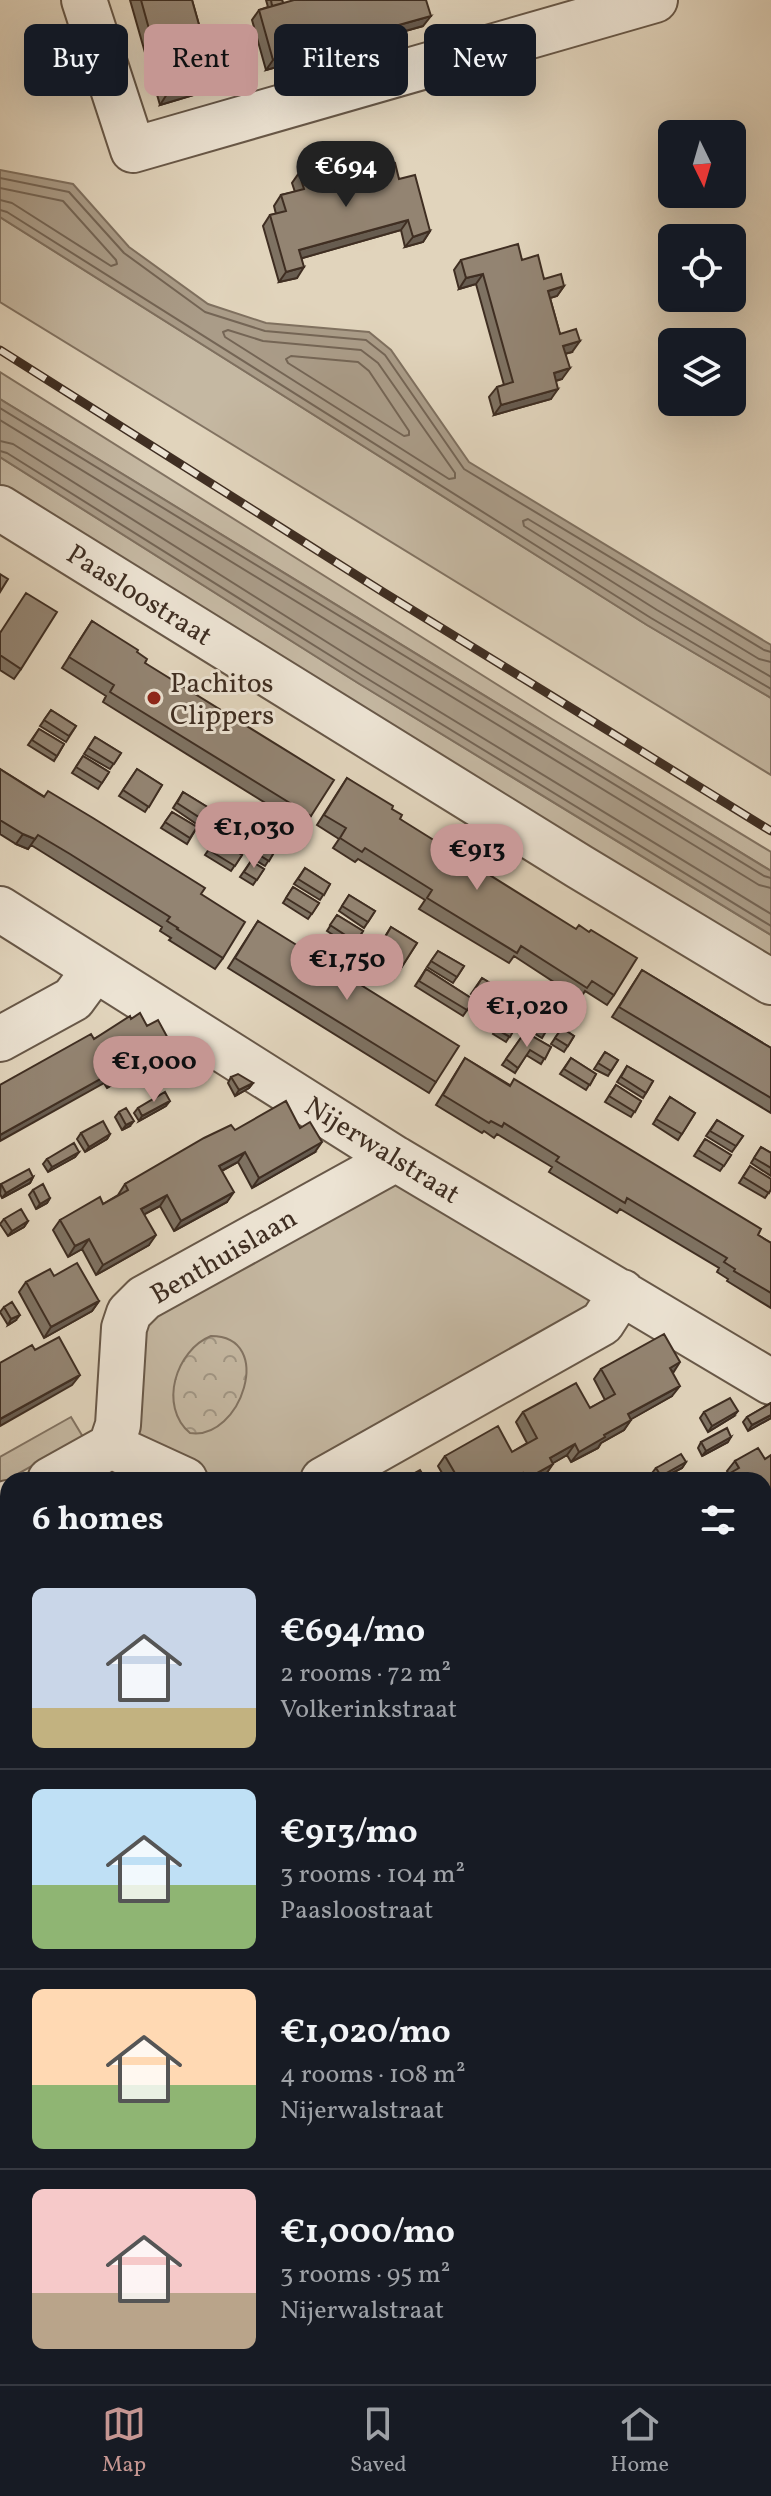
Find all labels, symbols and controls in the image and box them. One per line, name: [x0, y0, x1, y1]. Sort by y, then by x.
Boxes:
chip: Buy: [24, 24, 128, 96]
chip: Rent: [144, 24, 258, 96]
chip: Filters: [274, 24, 408, 96]
chip: New: [424, 24, 536, 96]
north arrow: [658, 120, 746, 208]
map controls: [658, 120, 746, 416]
pin: €694: [299, 141, 393, 209]
text: €694: [314, 149, 378, 185]
button: locate: [658, 224, 746, 312]
button: layers: [658, 328, 746, 416]
street label: Paasloostraat: [58, 536, 219, 656]
place label: Pachitos Clippers: [170, 665, 274, 736]
marker: Pachitos Clippers: [145, 689, 163, 707]
pin: €1,030: [189, 802, 319, 870]
text: €1,030: [213, 810, 295, 846]
pin: €913: [430, 824, 524, 892]
text: €913: [448, 832, 506, 868]
pin: €1,750: [282, 934, 412, 1002]
text: €1,750: [308, 942, 386, 978]
pin: €1,020: [462, 981, 592, 1049]
text: €1,020: [486, 989, 568, 1025]
pin: €1,000: [89, 1036, 219, 1104]
text: €1,000: [111, 1044, 197, 1080]
street label: Nijerwalstraat: [296, 1088, 467, 1214]
street label: Benthuislaan: [144, 1199, 305, 1315]
text: 6 homes: [32, 1497, 164, 1544]
icon: filters: [696, 1498, 740, 1542]
text: €694/mo: [280, 1609, 425, 1656]
icon: home: [96, 1620, 192, 1716]
text: 2 rooms · 72 m²: [280, 1656, 451, 1692]
text: Volkerinkstraat: [280, 1692, 457, 1728]
text: €913/mo: [280, 1810, 418, 1857]
icon: home: [96, 1821, 192, 1917]
text: 3 rooms · 104 m²: [280, 1857, 465, 1893]
text: Paasloostraat: [280, 1893, 433, 1929]
text: €1,020/mo: [280, 2010, 451, 2057]
icon: home: [96, 2021, 192, 2117]
text: 4 rooms · 108 m²: [280, 2057, 466, 2093]
text: Nijerwalstraat: [280, 2093, 444, 2129]
text: €1,000/mo: [280, 2210, 455, 2257]
icon: home: [96, 2221, 192, 2317]
text: 3 rooms · 95 m²: [280, 2257, 450, 2293]
text: Nijerwalstraat: [280, 2293, 444, 2329]
tab: Map: [102, 2402, 146, 2481]
tab: Saved: [350, 2402, 407, 2481]
tab: Home: [611, 2402, 669, 2481]

